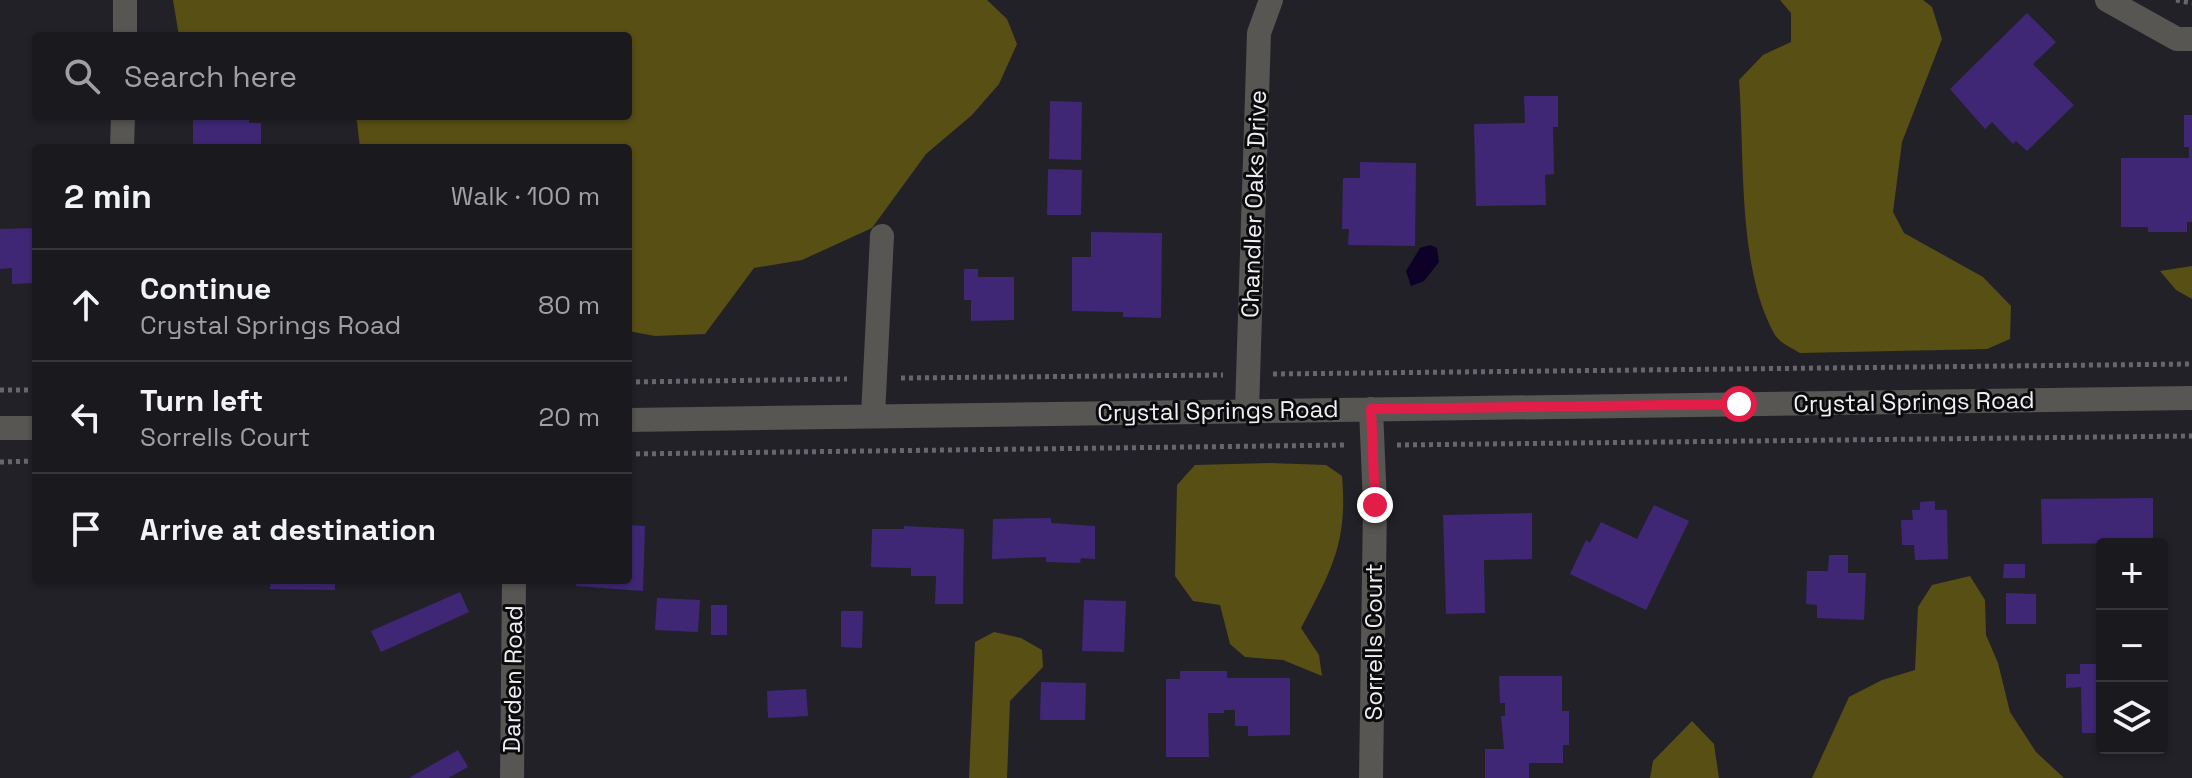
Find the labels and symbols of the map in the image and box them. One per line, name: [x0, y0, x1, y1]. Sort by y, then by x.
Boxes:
street label: Chandler Oaks Drive: [1234, 89, 1273, 319]
street label: Crystal Springs Road: [1793, 384, 2035, 419]
route start: [1721, 386, 1757, 422]
street label: Crystal Springs Road: [1097, 393, 1339, 428]
route end: [1357, 487, 1393, 523]
street label: Sorrells Court: [1358, 563, 1389, 721]
street label: Darden Road: [496, 605, 529, 753]

